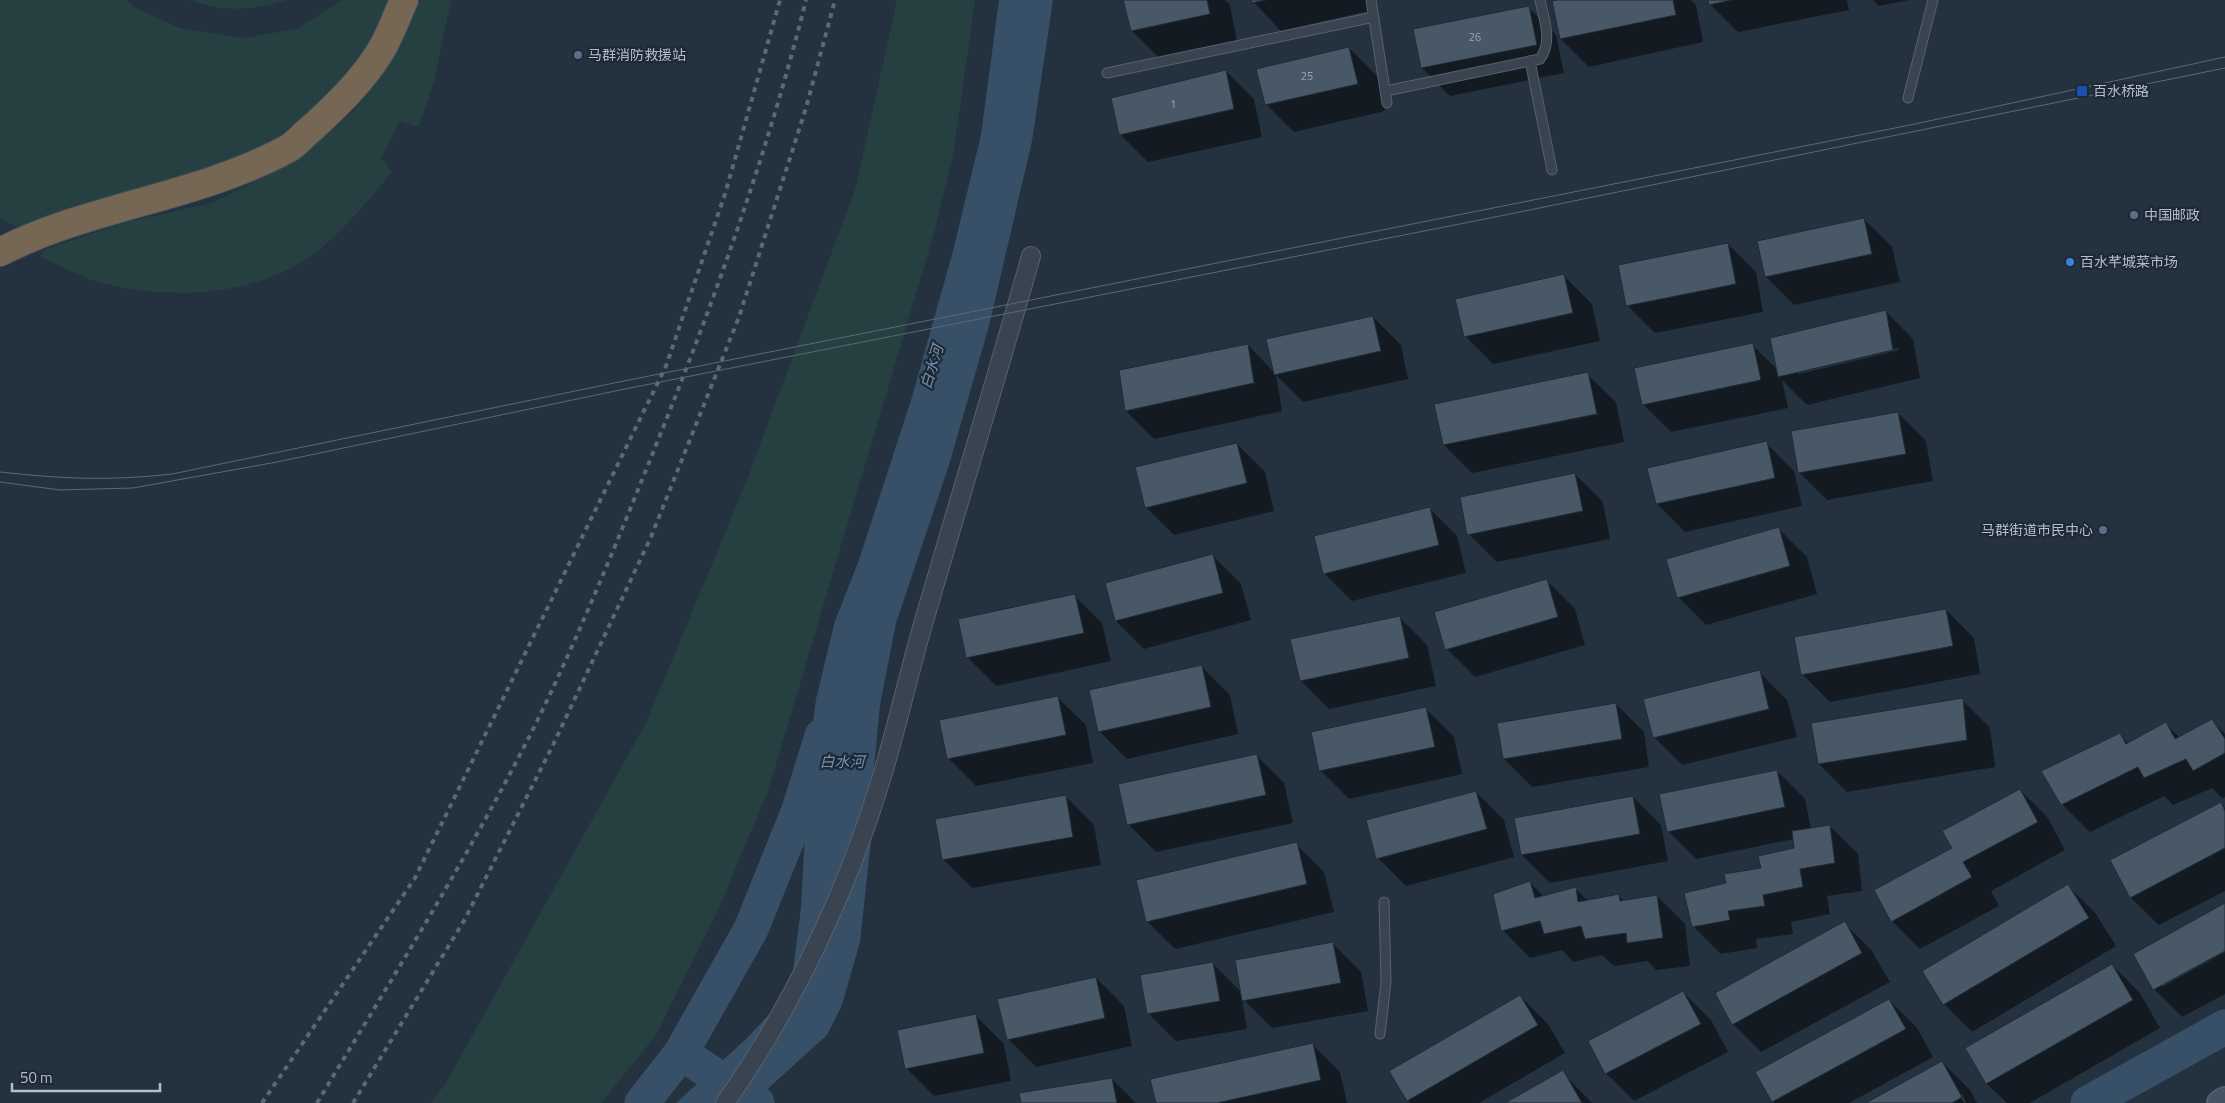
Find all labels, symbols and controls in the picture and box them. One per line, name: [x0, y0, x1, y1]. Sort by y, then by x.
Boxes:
house number: 26: [1469, 29, 1481, 45]
place label: 马群消防救援站: [588, 44, 686, 65]
marker: 马群消防救援站: [572, 49, 584, 61]
house number: 25: [1301, 68, 1313, 84]
place label: 百水桥路: [2093, 80, 2149, 101]
marker: 百水桥路: [2075, 84, 2089, 98]
house number: 1: [1170, 96, 1176, 112]
place label: 中国邮政: [2144, 204, 2200, 225]
marker: 中国邮政: [2128, 209, 2140, 221]
place label: 百水芊城菜市场: [2080, 251, 2178, 272]
marker: 百水芊城菜市场: [2064, 256, 2076, 268]
water label: 白水河: [914, 339, 950, 392]
place label: 马群街道市民中心: [1981, 519, 2093, 540]
marker: 马群街道市民中心: [2097, 524, 2109, 536]
water label: 白水河: [819, 750, 867, 773]
scale bar: [12, 1060, 160, 1092]
text: 50 m: [20, 1066, 53, 1089]

